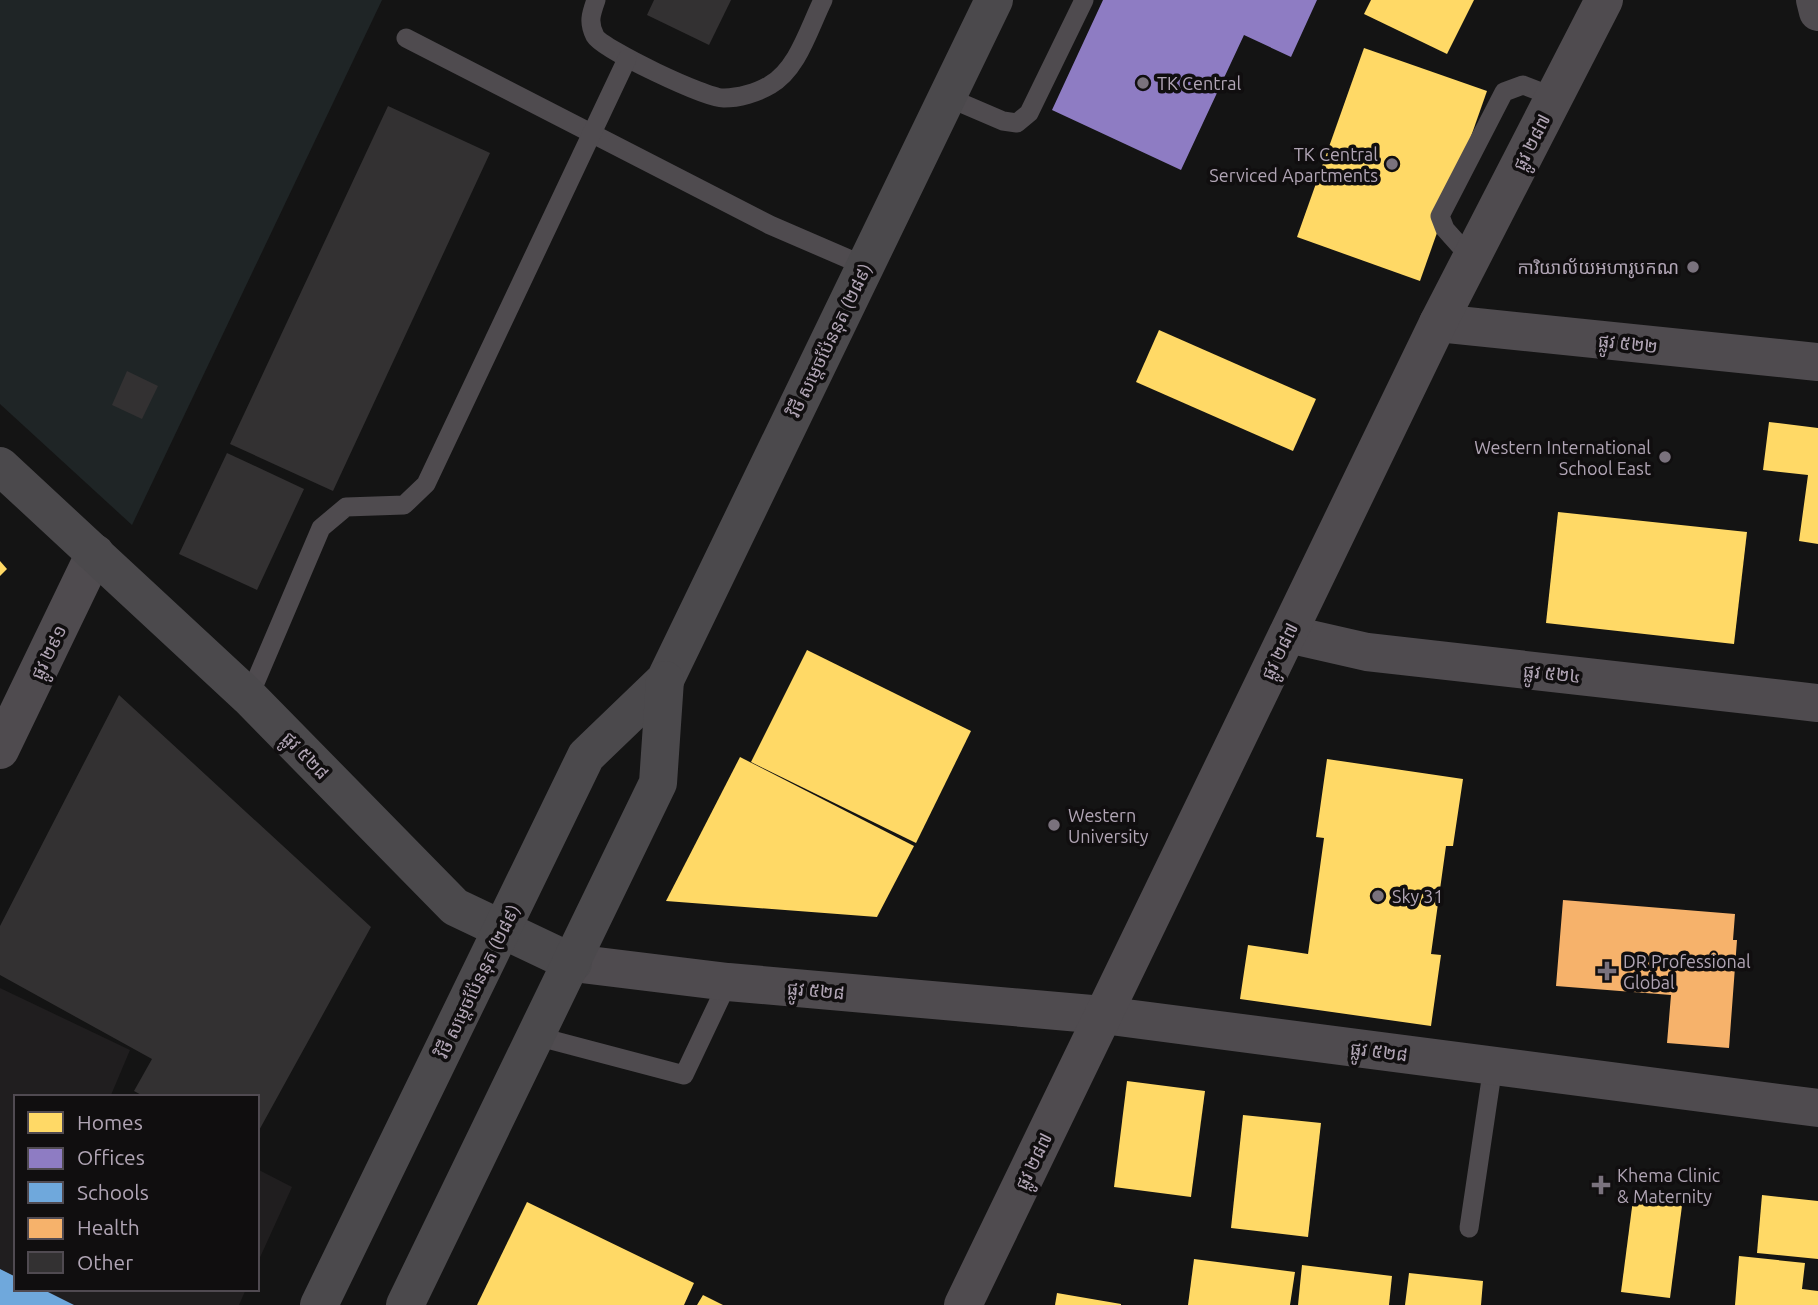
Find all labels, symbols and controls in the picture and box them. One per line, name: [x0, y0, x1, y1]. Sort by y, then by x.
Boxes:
place label: TK Central: [1157, 73, 1241, 93]
marker: TK Central: [1135, 75, 1151, 91]
street label: ផ្លូវ ២៨៧: [1508, 111, 1560, 177]
place label: TK Central Serviced Apartments: [1209, 144, 1378, 185]
marker: TK Central Serviced Apartments: [1384, 156, 1400, 172]
place label: ការិយាល័យអហារូបកណ: [1517, 257, 1679, 279]
marker: ការិយាល័យអហារូបកណ: [1685, 259, 1701, 275]
street label: វិថី សម្តេចប៉ែននុត (២៨៩): [782, 260, 878, 423]
street label: ផ្លូវ ៥២២: [1596, 330, 1659, 363]
place label: Western International School East: [1474, 437, 1651, 478]
marker: Western International School East: [1657, 449, 1673, 465]
street label: ផ្លូវ ២៨៧: [1257, 619, 1308, 686]
street label: ផ្លូវ ២៩១: [26, 622, 76, 686]
street label: ផ្លូវ ៥២៤: [1521, 660, 1582, 693]
street label: ផ្លូវ ៥២៨: [273, 727, 333, 788]
place label: Western University: [1068, 805, 1149, 846]
marker: Western University: [1046, 817, 1062, 833]
place label: Sky 31: [1392, 886, 1444, 906]
marker: Sky 31: [1370, 888, 1386, 904]
street label: វិថី សម្តេចប៉ែននុត (២៨៩): [430, 901, 526, 1064]
place label: DR Professional Global: [1623, 951, 1751, 992]
marker: DR Professional Global: [1597, 961, 1617, 981]
street label: ផ្លូវ ៥២៨: [786, 978, 846, 1010]
street label: ផ្លូវ ៥២៨: [1348, 1038, 1409, 1072]
legend: [14, 1095, 259, 1291]
text: Homes: [77, 1110, 143, 1134]
street label: ផ្លូវ ២៨៧: [1011, 1129, 1062, 1196]
text: Offices: [77, 1145, 145, 1169]
place label: Khema Clinic & Maternity: [1617, 1165, 1720, 1206]
marker: Khema Clinic & Maternity: [1591, 1175, 1611, 1195]
text: Schools: [77, 1180, 149, 1204]
text: Health: [77, 1215, 140, 1239]
text: Other: [77, 1250, 133, 1274]

